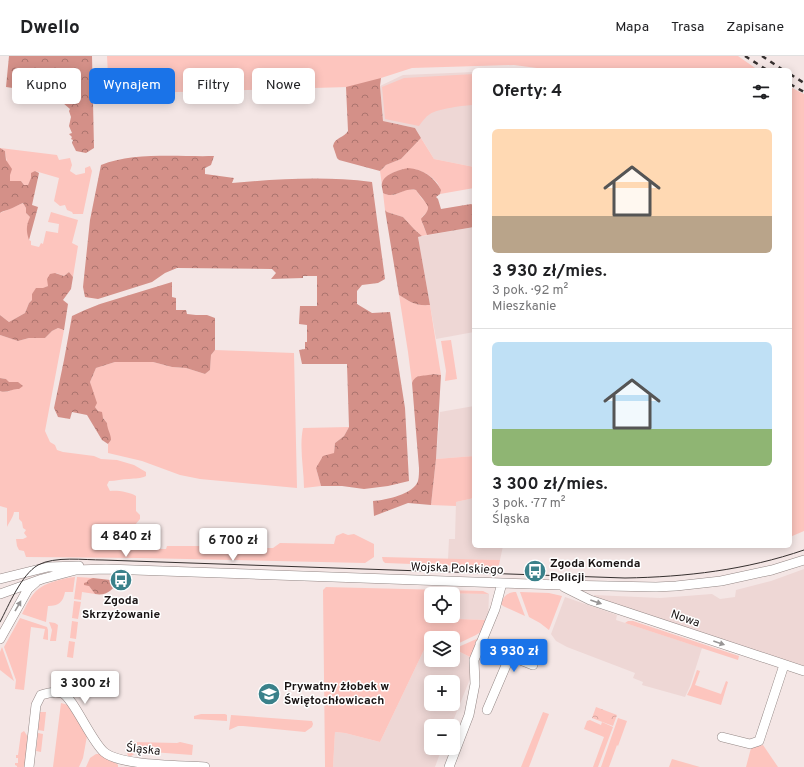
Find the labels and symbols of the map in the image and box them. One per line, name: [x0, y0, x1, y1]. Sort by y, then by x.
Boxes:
pin: 4 840 zł: [85, 524, 167, 558]
pin: 6 700 zł: [192, 528, 274, 562]
place label: Zgoda Komenda Policji: [550, 556, 640, 586]
bus stop icon: Zgoda Komenda Policji: [522, 558, 548, 584]
street label: Wojska Polskiego: [410, 559, 504, 579]
bus stop icon: Zgoda Skrzyżowanie: [108, 567, 134, 593]
place label: Zgoda Skrzyżowanie: [82, 593, 160, 623]
one-way arrow: [590, 599, 602, 605]
one-way arrow: [15, 600, 22, 612]
street label: Nowa: [668, 607, 702, 631]
pin: 3 930 zł: [473, 639, 555, 673]
one-way arrow: [713, 641, 725, 647]
pin: 3 300 zł: [44, 671, 126, 705]
place label: Prywatny żłobek w Świętochłowicach: [284, 679, 389, 709]
school or university icon: Prywatny żłobek w Świętochłowicach: [256, 681, 282, 707]
street label: Śląska: [125, 740, 161, 760]

